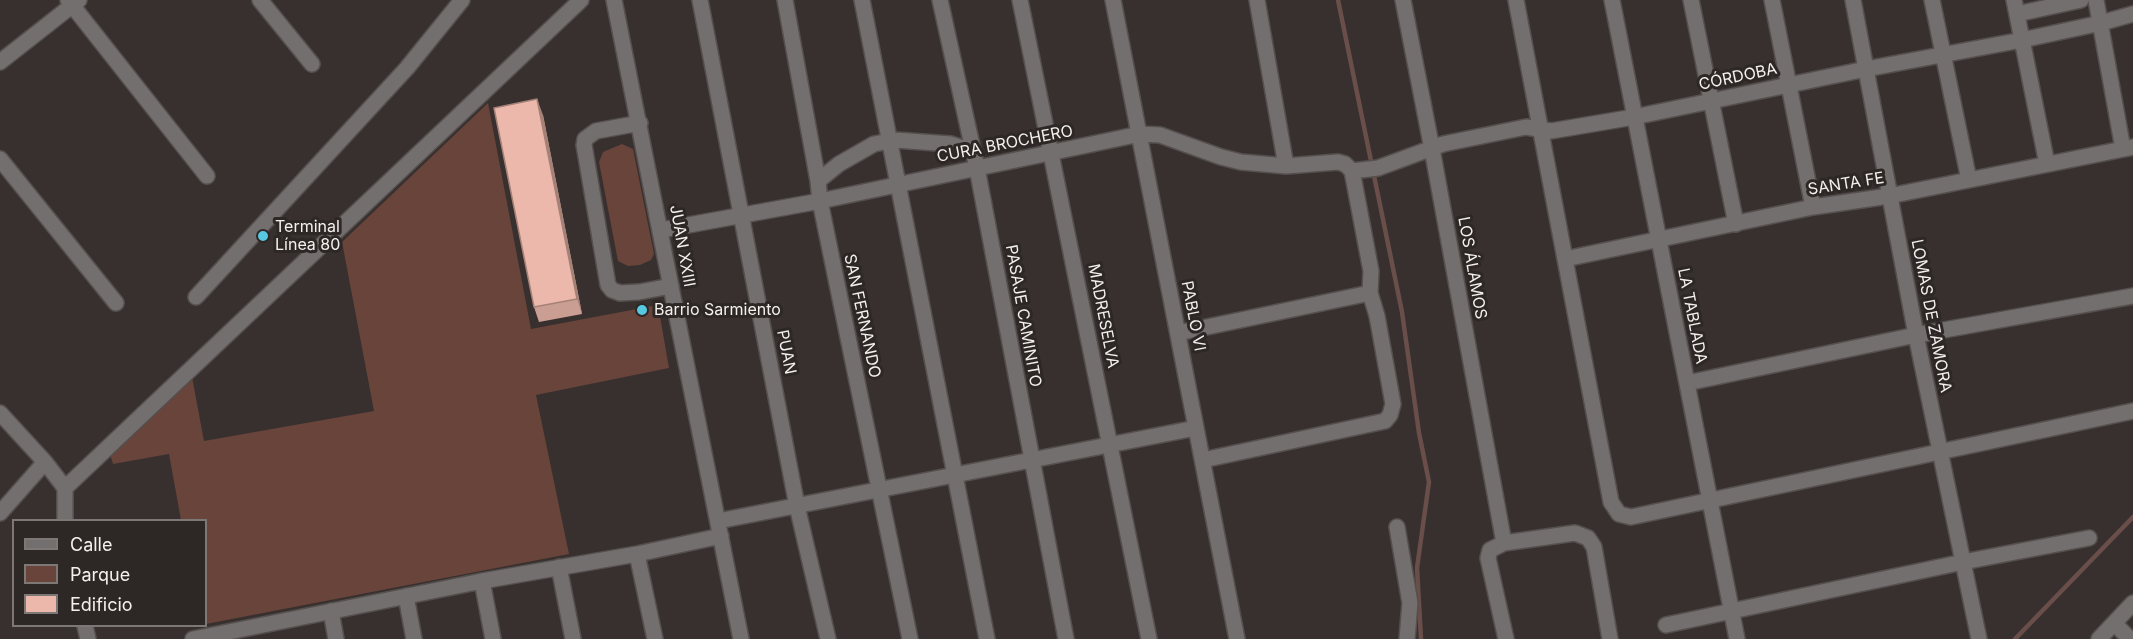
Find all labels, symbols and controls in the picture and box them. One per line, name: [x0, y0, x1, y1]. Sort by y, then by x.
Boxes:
street label: CÓRDOBA: [1697, 59, 1779, 95]
street label: CURA BROCHERO: [935, 121, 1075, 167]
street label: SANTA FE: [1807, 169, 1885, 199]
street label: JUAN XXIII: [665, 203, 699, 289]
street label: LOS ÁLAMOS: [1454, 215, 1490, 321]
place label: Terminal Línea 80: [275, 217, 340, 255]
marker: Terminal Línea 80: [256, 229, 270, 243]
street label: LOMAS DE ZAMORA: [1907, 238, 1955, 394]
street label: PASAJE CAMINITO: [1001, 243, 1045, 389]
street label: SAN FERNANDO: [839, 252, 885, 380]
street label: MADRESELVA: [1083, 262, 1123, 370]
street label: LA TABLADA: [1673, 266, 1711, 366]
street label: PABLO VI: [1177, 279, 1209, 353]
place label: Barrio Sarmiento: [654, 300, 781, 320]
marker: Barrio Sarmiento: [635, 303, 649, 317]
street label: PUAN: [772, 328, 800, 376]
legend: [12, 519, 207, 627]
text: Calle: [70, 534, 112, 555]
text: Parque: [70, 564, 130, 585]
text: Edificio: [70, 594, 133, 615]

